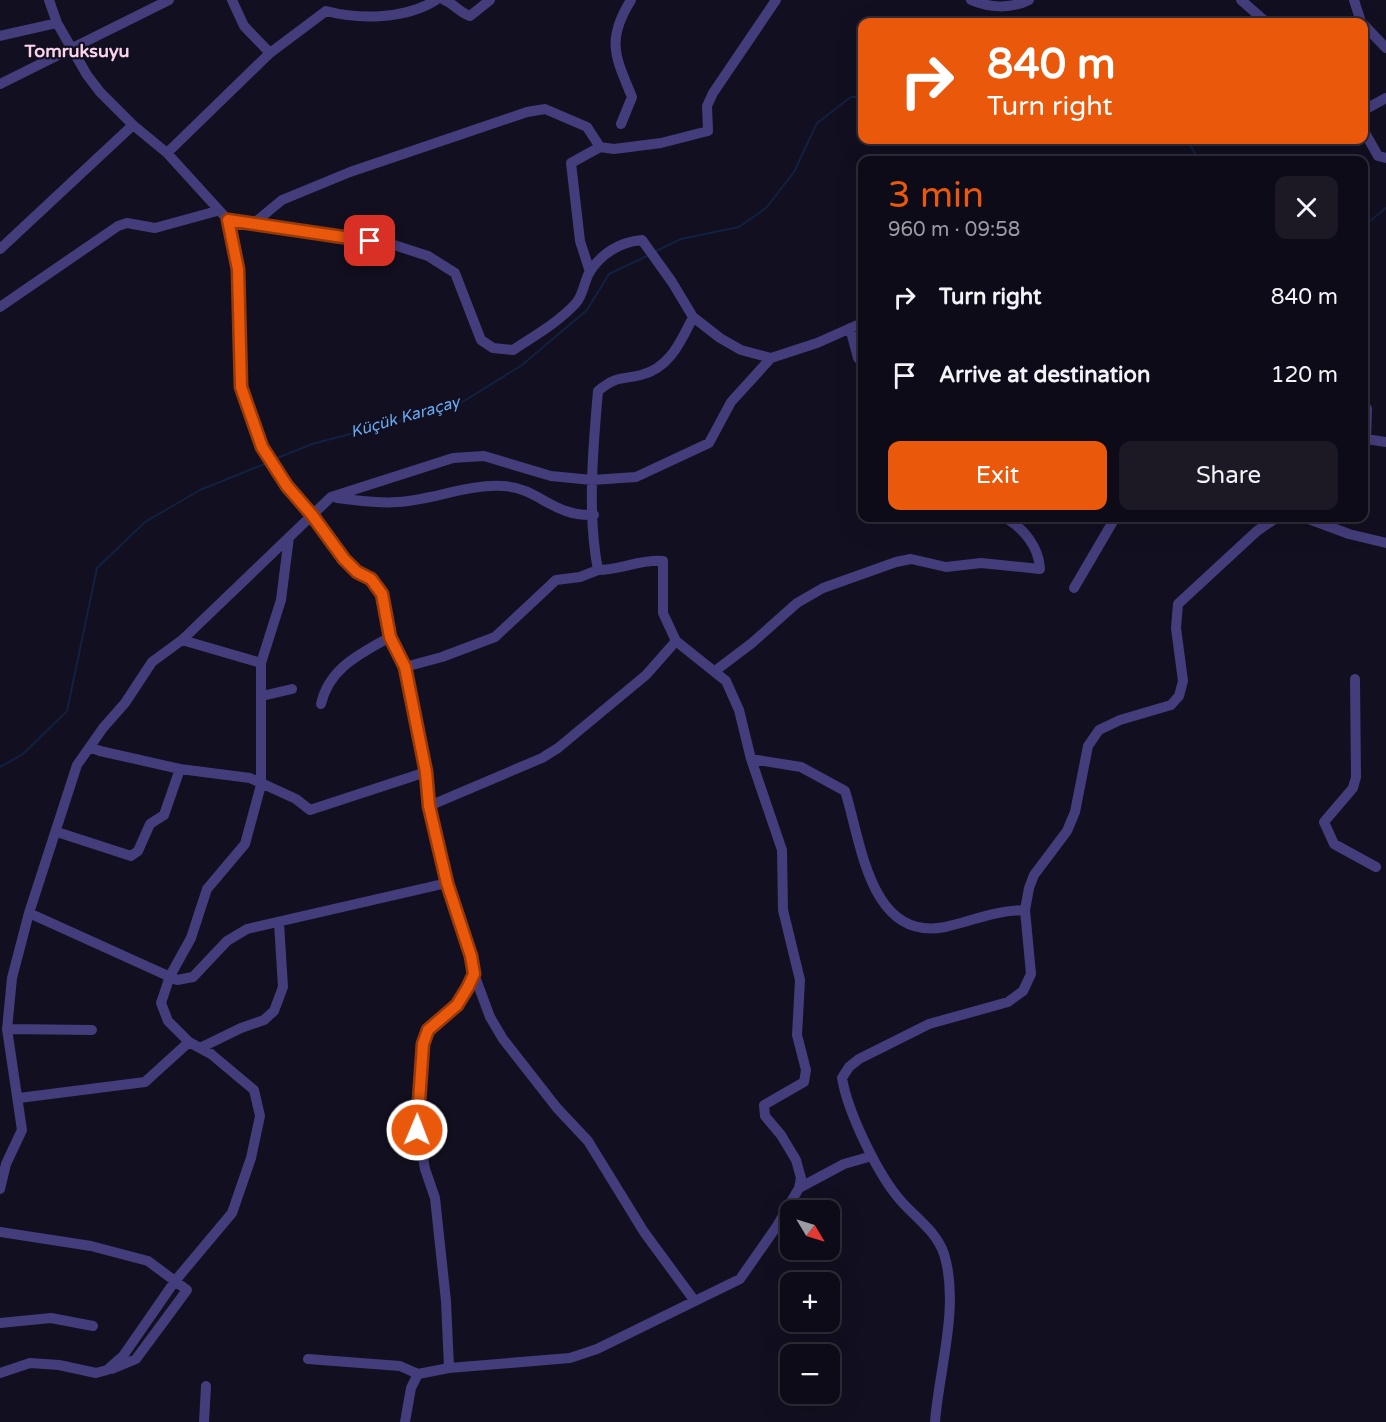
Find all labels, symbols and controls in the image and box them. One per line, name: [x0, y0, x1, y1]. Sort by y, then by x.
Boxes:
text: 840 m: [987, 39, 1116, 90]
district label: Tomruksuyu: [23, 40, 130, 62]
icon: right: [888, 42, 966, 120]
text: Turn right: [987, 90, 1113, 123]
text: 3 min: [888, 174, 984, 217]
button: close: [1275, 176, 1338, 239]
pin: [344, 215, 395, 266]
text: 960 m · 09:58: [888, 218, 1020, 242]
icon: arrive: [353, 224, 386, 257]
icon: right: [888, 281, 921, 314]
text: Turn right: [939, 284, 1041, 310]
text: 840 m: [1271, 284, 1338, 310]
icon: arrive: [888, 359, 921, 392]
text: Arrive at destination: [939, 362, 1150, 388]
text: 120 m: [1271, 362, 1338, 388]
water label: Küçük Karaçay: [348, 391, 464, 442]
button: Exit: [888, 441, 1107, 510]
button: Share: [1119, 441, 1338, 510]
position arrow: [385, 1098, 449, 1162]
north arrow: [780, 1200, 840, 1260]
map controls: [780, 1200, 840, 1404]
button: +: [780, 1272, 840, 1332]
button: −: [780, 1344, 840, 1404]

